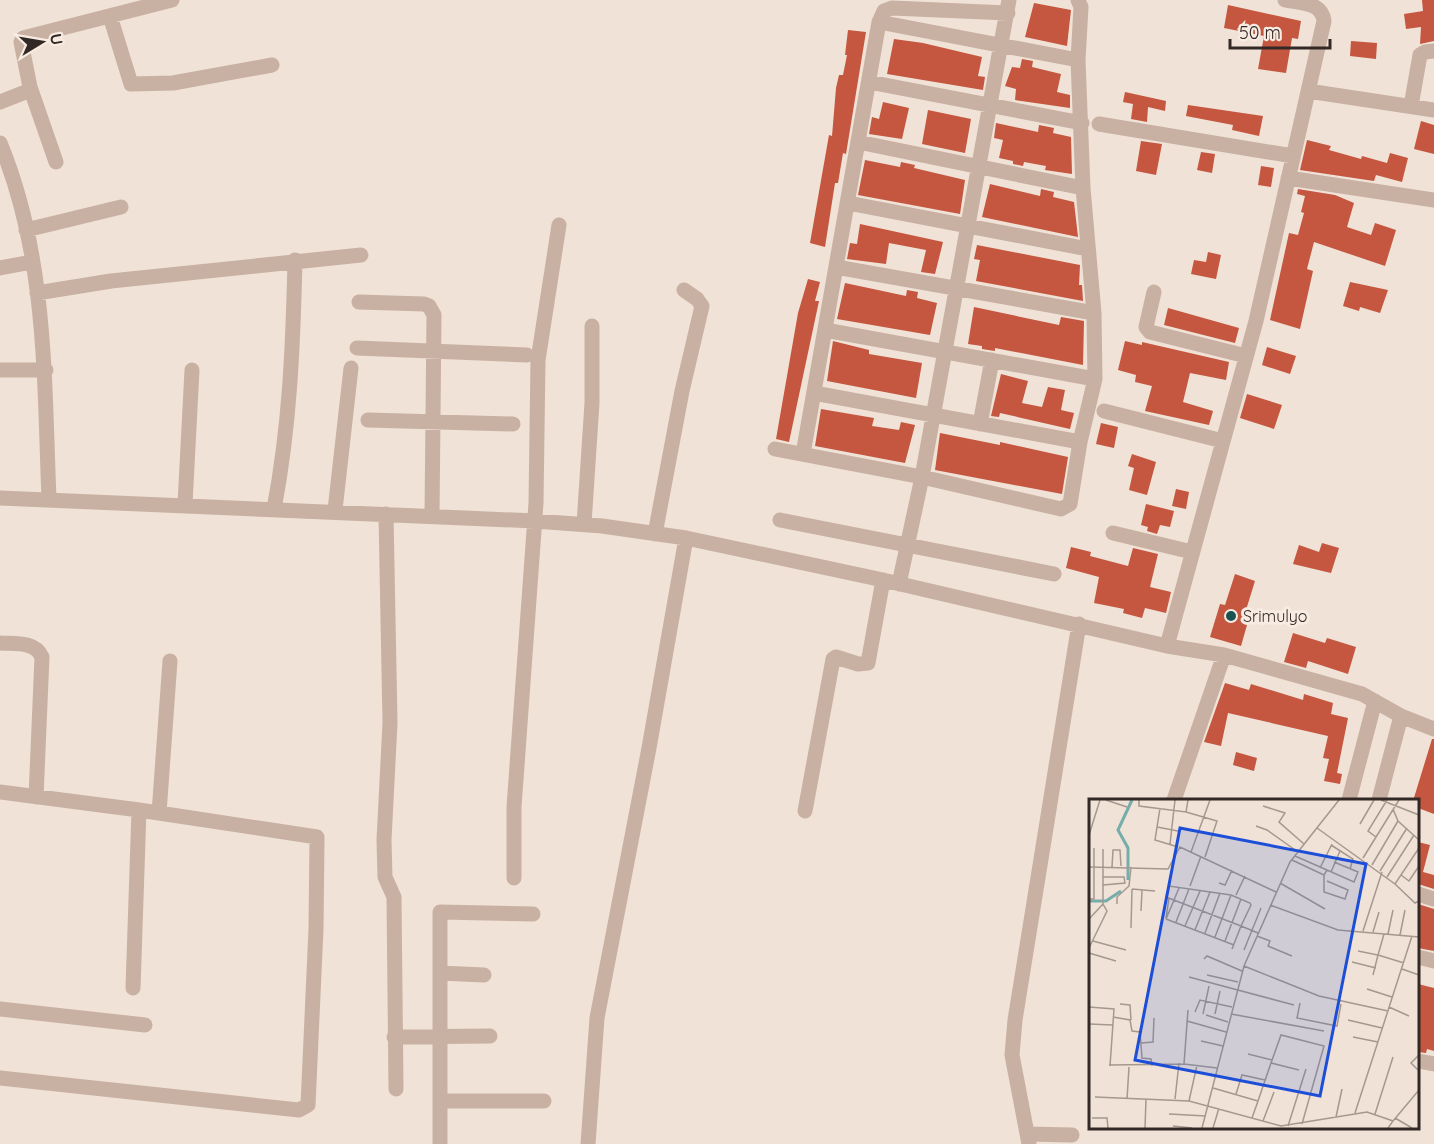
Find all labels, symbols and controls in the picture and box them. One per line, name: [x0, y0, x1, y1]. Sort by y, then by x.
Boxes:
north arrow: [12, 12, 72, 72]
scale bar: [1230, 12, 1330, 50]
text: 50 m: [1239, 21, 1281, 44]
text: U: [46, 32, 68, 47]
place label: Srimulyo: [1243, 606, 1307, 626]
marker: Srimulyo: [1224, 609, 1238, 623]
inset map: [1089, 799, 1419, 1129]

